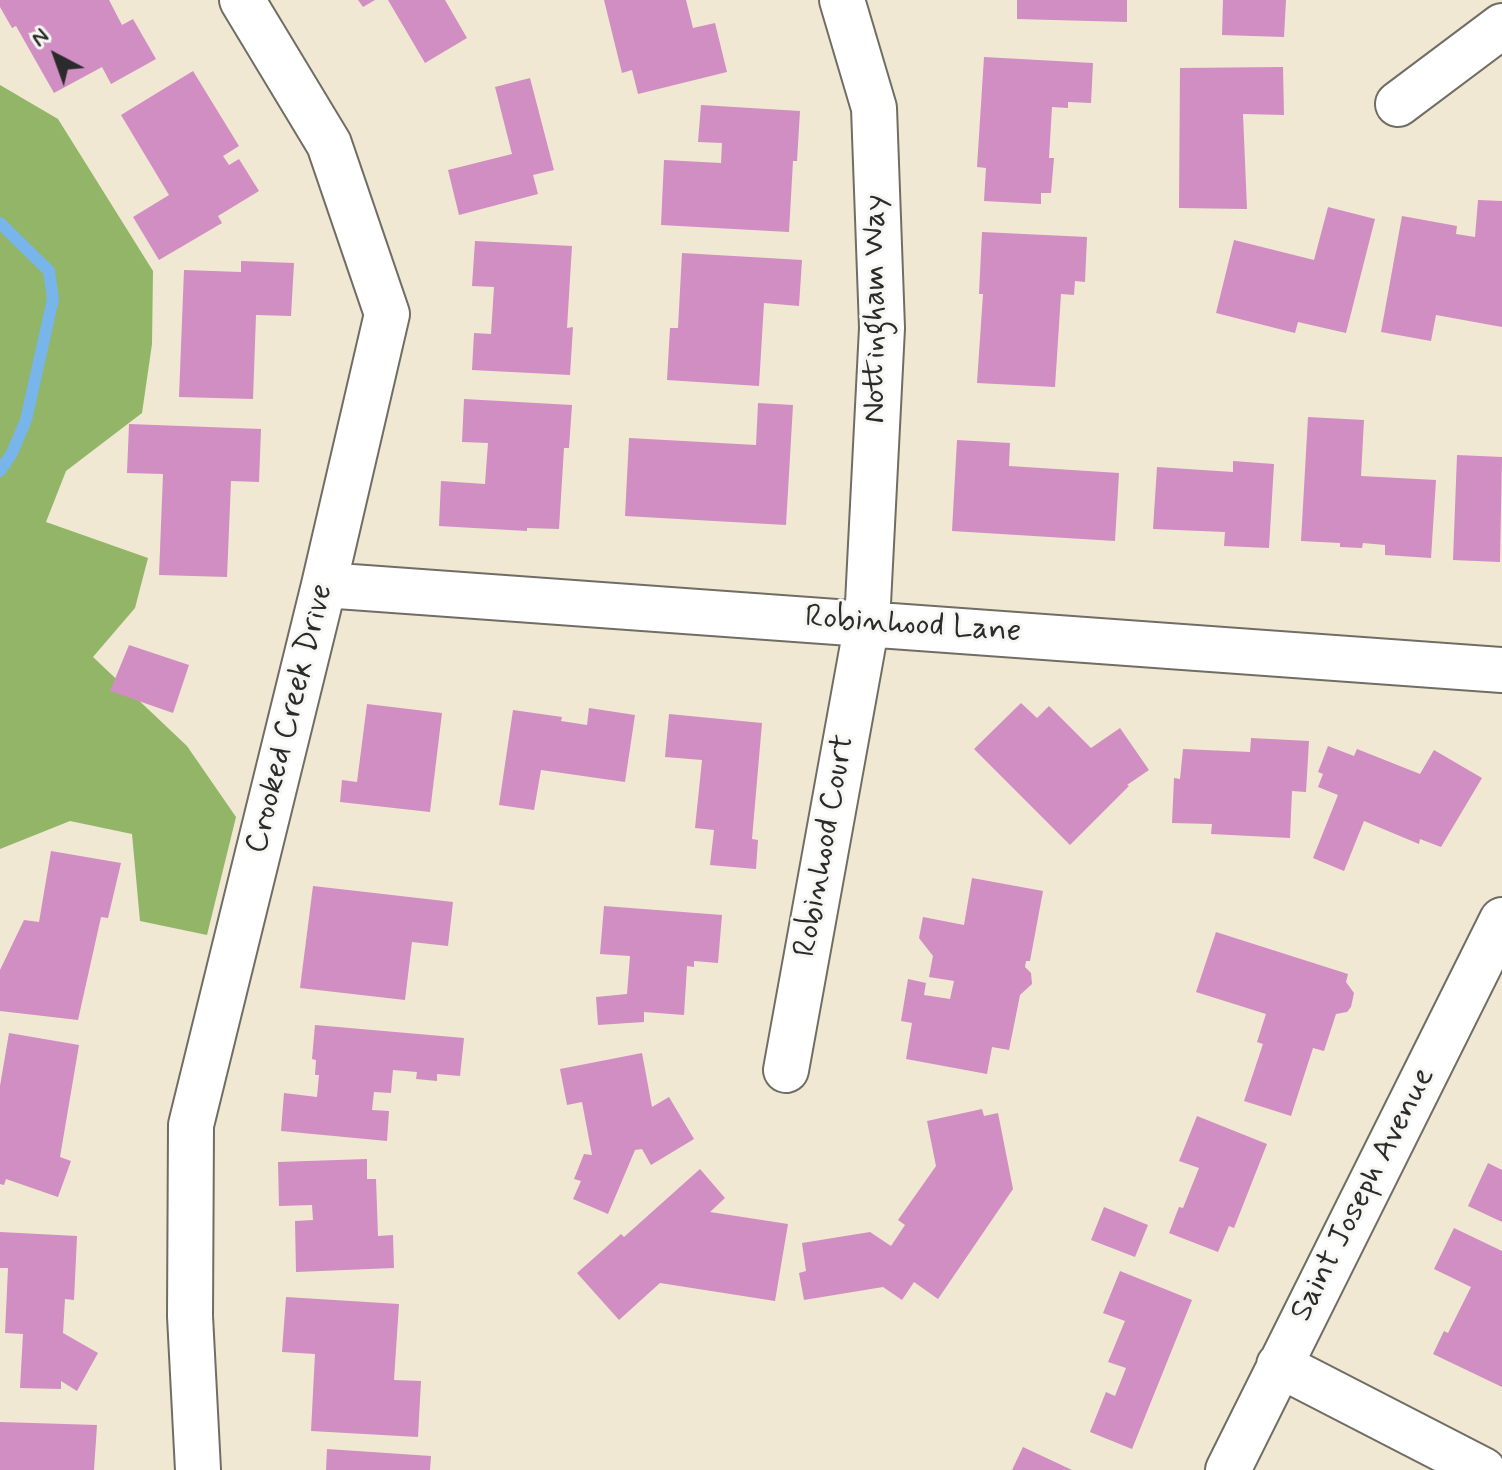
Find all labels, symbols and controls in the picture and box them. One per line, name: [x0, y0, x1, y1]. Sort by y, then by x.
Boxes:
north arrow: [16, 16, 96, 96]
text: N: [26, 23, 55, 53]
street label: Nottingham Way: [857, 195, 895, 423]
street label: Crooked Creek Drive: [239, 580, 343, 858]
street label: Robinhood Lane: [804, 599, 1022, 653]
street label: Robinhood Court: [788, 732, 864, 960]
street label: Saint Joseph Avenue: [1283, 1062, 1445, 1328]

